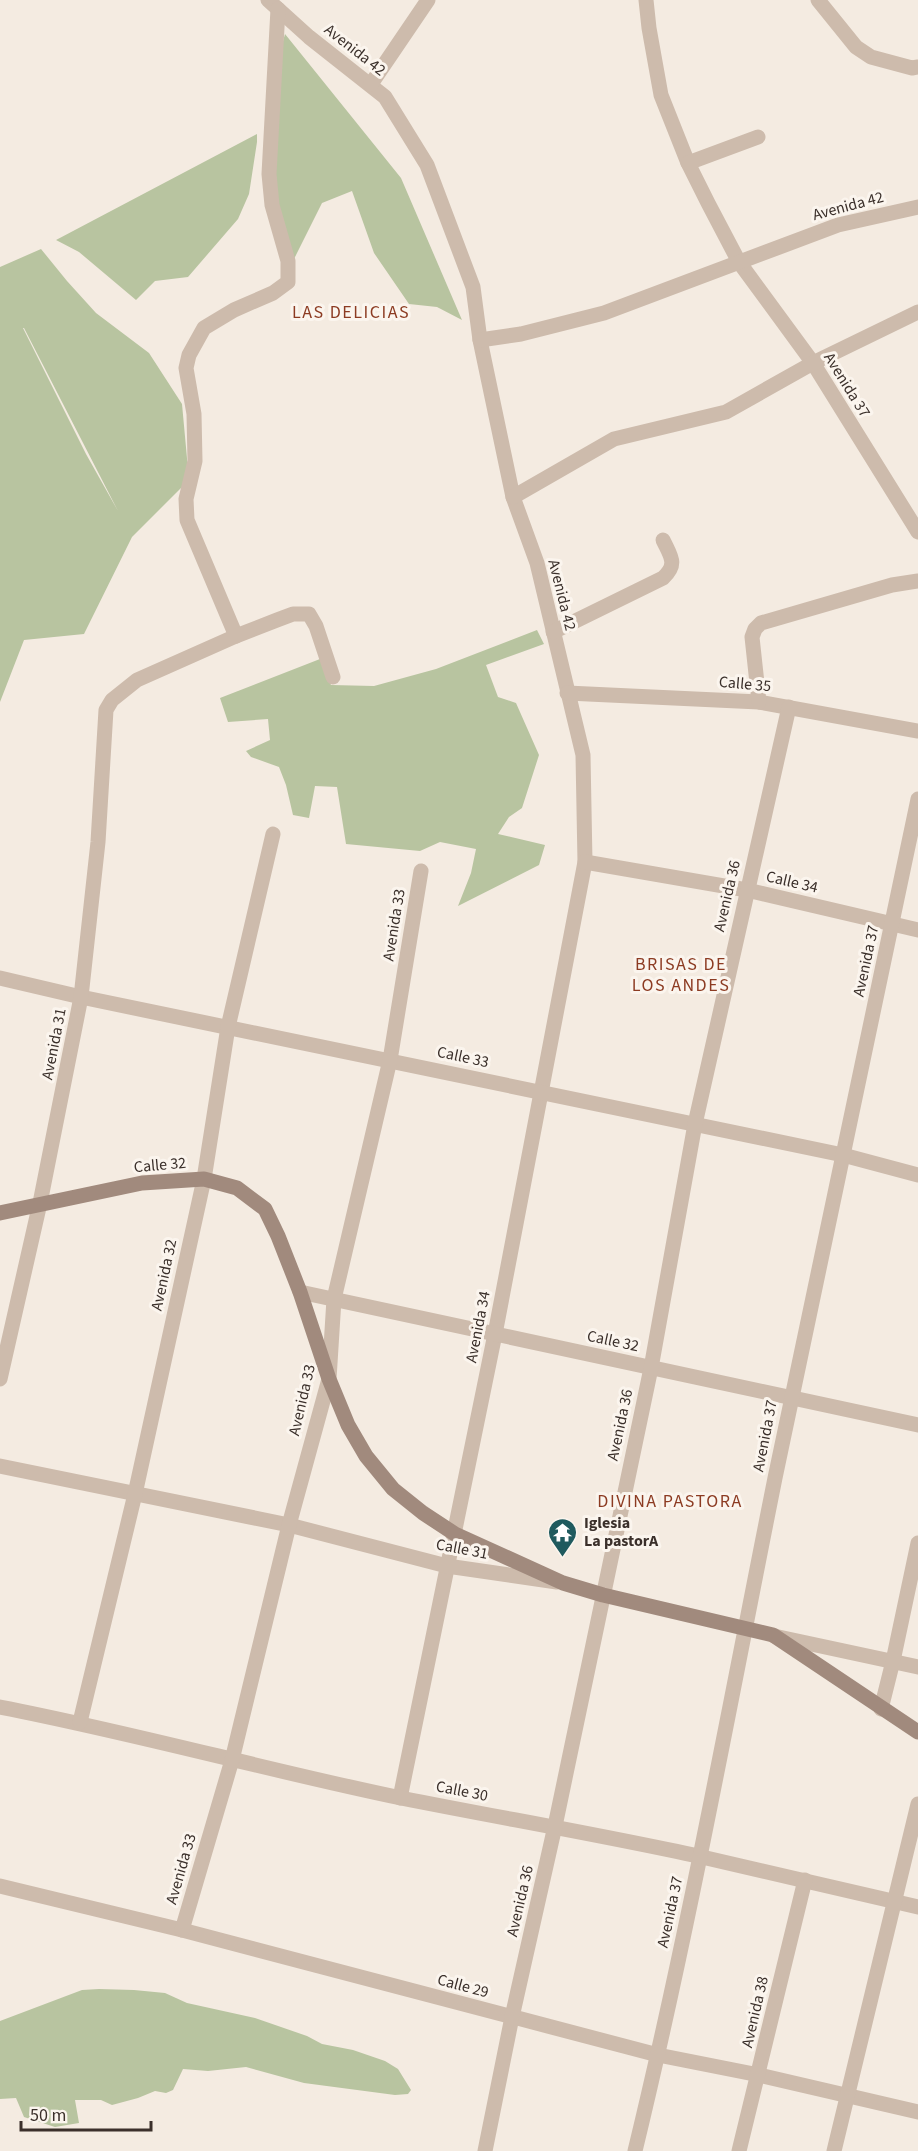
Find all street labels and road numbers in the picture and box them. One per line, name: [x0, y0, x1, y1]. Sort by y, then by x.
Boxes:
street label: Avenida 42: [320, 19, 390, 81]
street label: Avenida 42: [810, 186, 886, 226]
street label: Avenida 37: [818, 348, 876, 422]
street label: Avenida 42: [543, 557, 581, 633]
street label: Calle 35: [718, 671, 772, 697]
street label: Avenida 36: [708, 858, 746, 934]
street label: Calle 34: [764, 865, 820, 899]
street label: Avenida 33: [377, 887, 411, 963]
street label: Avenida 37: [848, 923, 884, 999]
street label: Avenida 31: [36, 1006, 72, 1082]
street label: Calle 33: [435, 1041, 491, 1073]
street label: Calle 32: [133, 1152, 187, 1178]
street label: Avenida 32: [146, 1237, 182, 1313]
street label: Avenida 34: [460, 1289, 496, 1365]
street label: Calle 32: [585, 1325, 641, 1357]
street label: Avenida 33: [283, 1362, 321, 1438]
street label: Avenida 36: [602, 1387, 638, 1463]
street label: Avenida 37: [747, 1398, 783, 1474]
street label: Calle 31: [434, 1533, 490, 1565]
street label: Calle 30: [434, 1775, 490, 1807]
street label: Avenida 33: [160, 1831, 202, 1907]
street label: Avenida 36: [501, 1863, 539, 1939]
street label: Avenida 37: [652, 1874, 688, 1950]
street label: Calle 29: [435, 1969, 491, 2003]
street label: Avenida 38: [736, 1974, 774, 2050]

